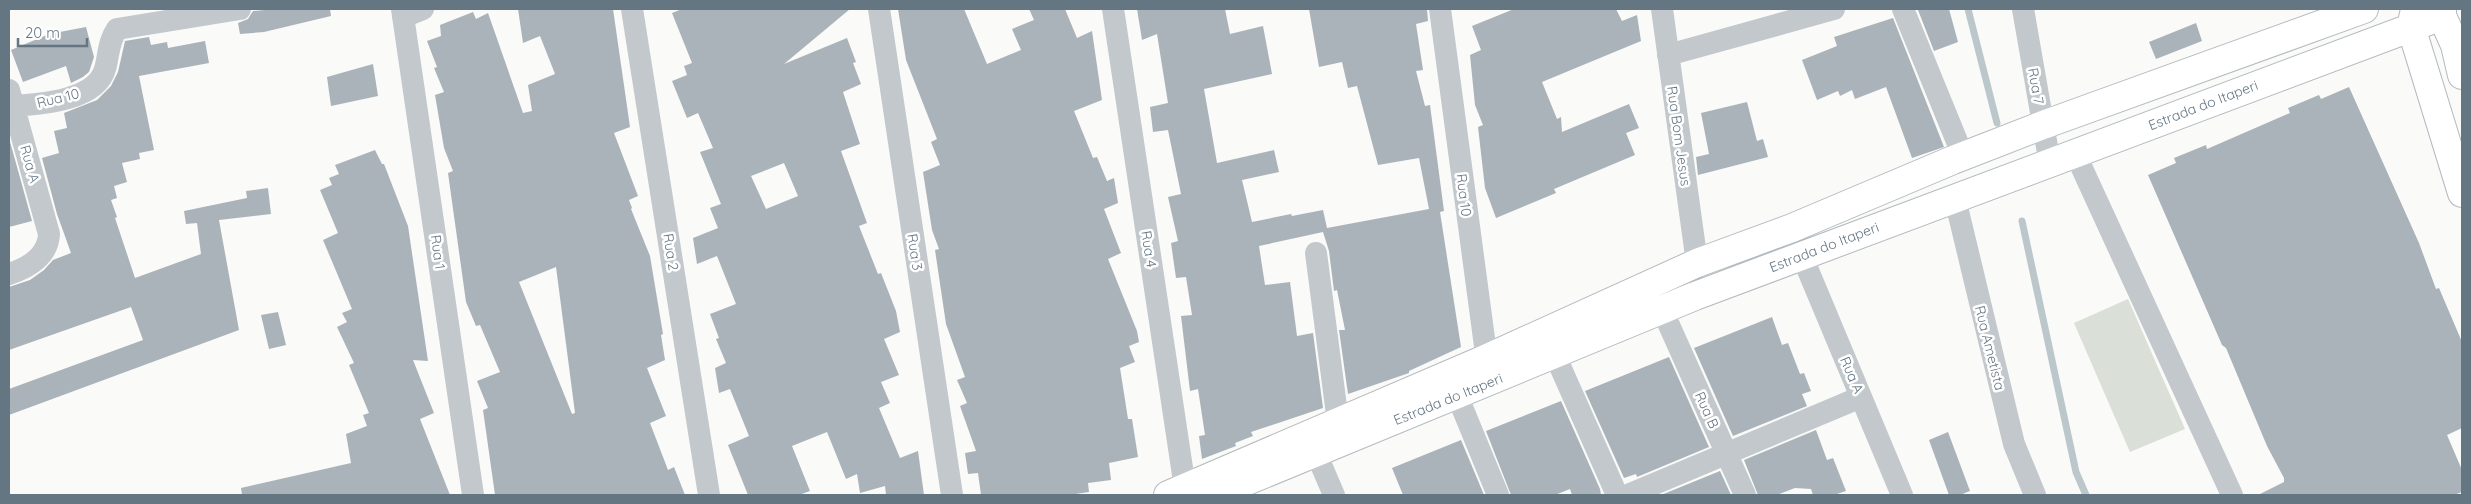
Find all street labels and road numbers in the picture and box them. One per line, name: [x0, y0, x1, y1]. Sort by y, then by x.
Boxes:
street label: Rua 7: [2024, 66, 2048, 106]
street label: Estrada do Itaperi: [2146, 76, 2260, 134]
street label: Rua 10: [35, 84, 81, 112]
street label: Rua Bom Jesus: [1663, 85, 1695, 187]
street label: Rua A: [16, 143, 44, 185]
street label: Rua 10: [1452, 173, 1476, 217]
street label: Estrada do Itaperi: [1767, 218, 1881, 276]
street label: Rua 4: [1137, 229, 1161, 269]
street label: Rua 2: [659, 232, 683, 272]
street label: Rua 3: [903, 232, 927, 272]
street label: Rua 1: [427, 234, 449, 270]
street label: Rua Ametista: [1971, 304, 2009, 392]
street label: Rua A: [1836, 354, 1868, 396]
street label: Estrada do Itaperi: [1391, 369, 1505, 429]
street label: Rua B: [1691, 389, 1723, 431]

